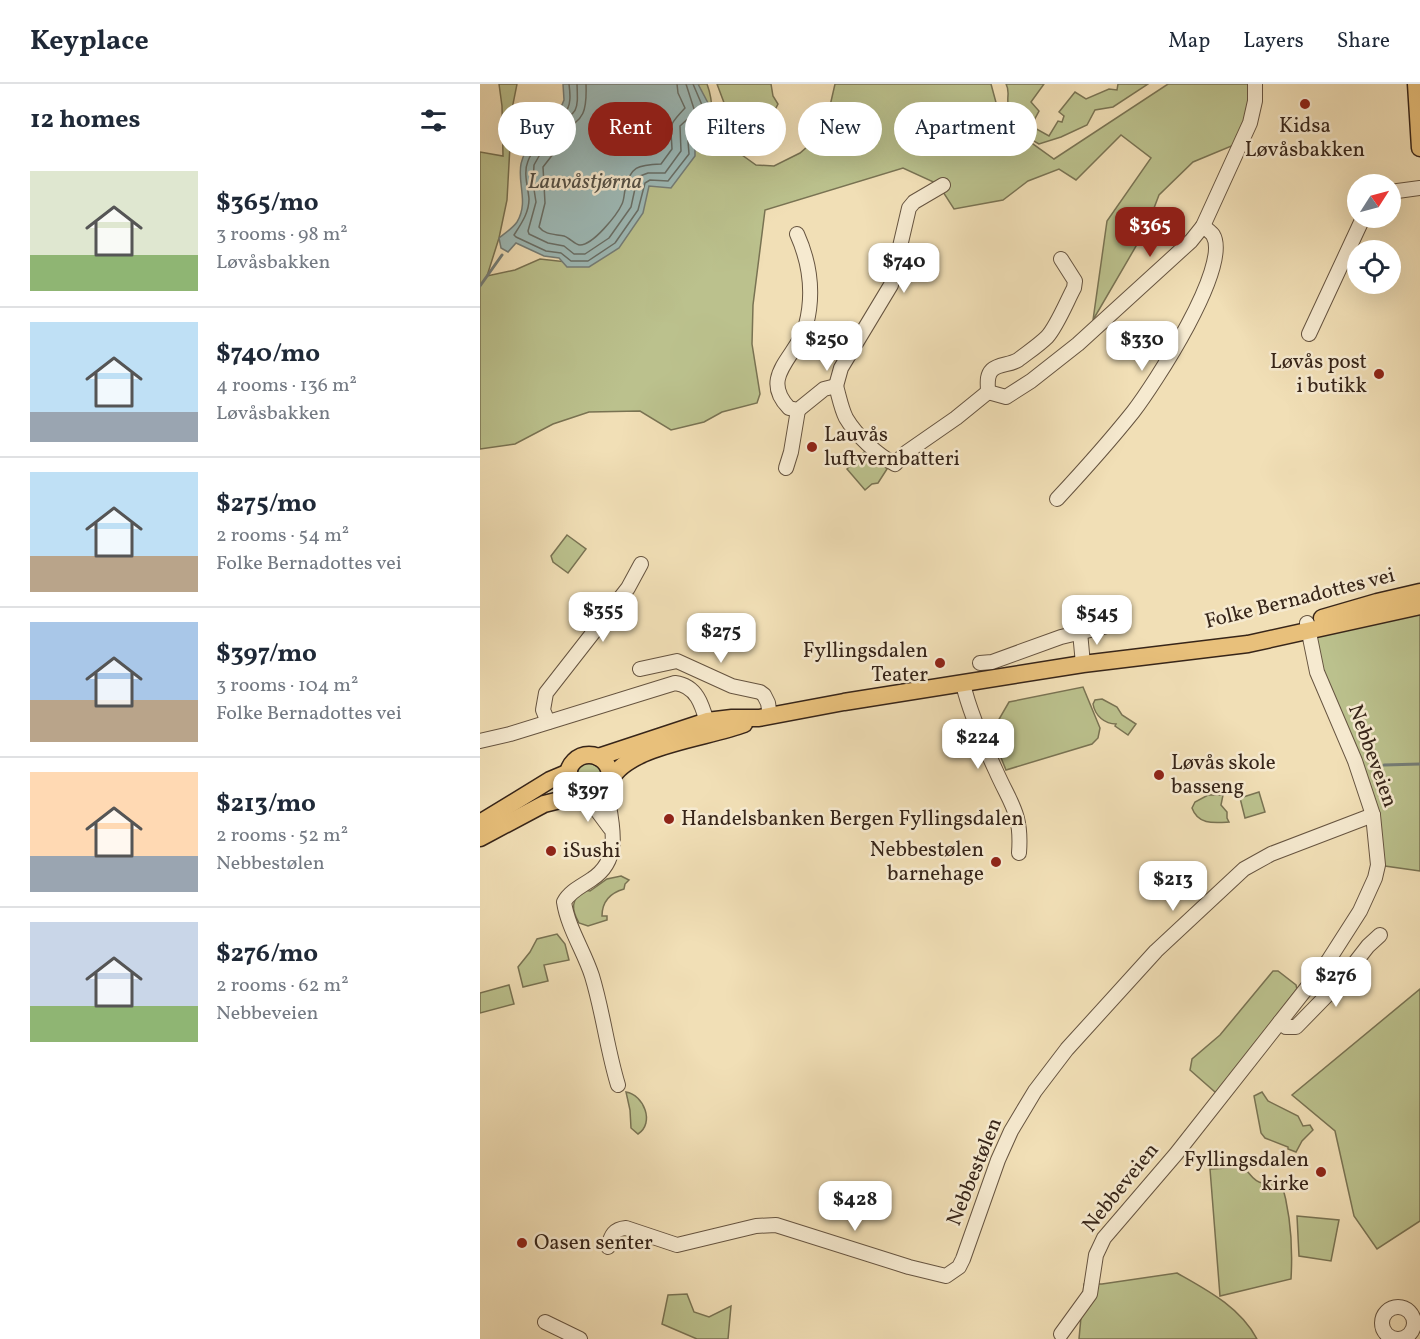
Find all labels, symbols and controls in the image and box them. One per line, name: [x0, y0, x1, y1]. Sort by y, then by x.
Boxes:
text: Keyplace: [30, 22, 149, 61]
text: Map: [1168, 27, 1210, 56]
text: Layers: [1243, 27, 1304, 56]
text: Share: [1337, 27, 1390, 56]
marker: Kidsa Løvåsbakken: [1298, 97, 1312, 111]
text: 12 homes: [30, 102, 141, 138]
chip: Buy: [498, 102, 576, 156]
chip: Rent: [588, 102, 673, 156]
chip: Filters: [685, 102, 786, 156]
chip: New: [798, 102, 882, 156]
chip: Apartment: [894, 102, 1037, 156]
icon: filters: [417, 104, 450, 137]
place label: Kidsa Løvåsbakken: [1245, 112, 1365, 165]
water label: Lauvåstjørna: [528, 167, 642, 198]
north arrow: [1347, 174, 1401, 228]
map controls: [1347, 174, 1401, 294]
text: $365/mo: [216, 185, 319, 221]
icon: home: [78, 195, 150, 267]
pin: $365: [1114, 207, 1186, 258]
text: $365: [1129, 212, 1171, 240]
text: 3 rooms · 98 m²: [216, 221, 348, 249]
button: locate: [1347, 240, 1401, 294]
pin: $740: [868, 243, 940, 294]
text: $740: [882, 248, 926, 276]
text: Løvåsbakken: [216, 249, 331, 277]
pin: $250: [791, 321, 863, 372]
pin: $330: [1106, 321, 1178, 372]
text: $250: [805, 326, 849, 354]
text: $330: [1120, 326, 1164, 354]
text: $740/mo: [216, 336, 320, 372]
icon: home: [78, 346, 150, 418]
place label: Løvås post i butikk: [1270, 348, 1368, 401]
marker: Løvås post i butikk: [1372, 367, 1386, 381]
text: 4 rooms · 136 m²: [216, 372, 357, 400]
text: Løvåsbakken: [216, 400, 331, 428]
place label: Lauvås luftvernbatteri: [824, 421, 960, 474]
marker: Lauvås luftvernbatteri: [805, 440, 819, 454]
text: $275/mo: [216, 486, 317, 522]
icon: home: [78, 496, 150, 568]
text: 2 rooms · 54 m²: [216, 522, 349, 550]
text: Folke Bernadottes vei: [216, 550, 402, 578]
street label: Folke Bernadottes vei: [1202, 561, 1398, 637]
pin: $355: [567, 592, 639, 643]
pin: $545: [1061, 595, 1133, 646]
text: $355: [583, 597, 623, 625]
text: $545: [1076, 600, 1118, 628]
pin: $275: [685, 613, 757, 664]
text: $275: [701, 618, 741, 646]
text: $397/mo: [216, 636, 317, 672]
place label: Fyllingsdalen Teater: [803, 637, 928, 690]
icon: home: [78, 646, 150, 718]
marker: Fyllingsdalen Teater: [933, 656, 947, 670]
text: 3 rooms · 104 m²: [216, 672, 358, 700]
text: Folke Bernadottes vei: [216, 700, 402, 728]
street label: Nebbeveien: [1340, 700, 1404, 812]
pin: $224: [942, 719, 1014, 770]
text: $224: [956, 724, 1000, 752]
place label: Løvås skole basseng: [1171, 749, 1276, 802]
marker: Løvås skole basseng: [1152, 768, 1166, 782]
pin: $397: [552, 772, 624, 823]
text: $397: [567, 777, 609, 805]
text: $213/mo: [216, 786, 316, 822]
icon: home: [78, 796, 150, 868]
place label: Handelsbanken Bergen Fyllingsdalen: [681, 805, 1024, 834]
marker: Handelsbanken Bergen Fyllingsdalen: [662, 812, 676, 826]
text: 2 rooms · 52 m²: [216, 822, 348, 850]
place label: Nebbestølen barnehage: [870, 836, 984, 889]
place label: iSushi: [563, 837, 621, 866]
marker: iSushi: [544, 844, 558, 858]
text: Nebbestølen: [216, 850, 325, 878]
marker: Nebbestølen barnehage: [989, 855, 1003, 869]
pin: $213: [1137, 861, 1209, 912]
text: $213: [1153, 866, 1193, 894]
text: $276/mo: [216, 936, 318, 972]
icon: home: [78, 946, 150, 1018]
pin: $276: [1300, 957, 1372, 1008]
text: $276: [1315, 962, 1357, 990]
text: 2 rooms · 62 m²: [216, 972, 349, 1000]
text: Nebbeveien: [216, 1000, 319, 1028]
street label: Nebbestølen: [940, 1114, 1010, 1230]
street label: Nebbeveien: [1076, 1137, 1166, 1239]
place label: Fyllingsdalen kirke: [1184, 1146, 1309, 1199]
marker: Fyllingsdalen kirke: [1314, 1165, 1328, 1179]
pin: $428: [819, 1181, 891, 1232]
text: $428: [833, 1186, 877, 1214]
place label: Oasen senter: [534, 1229, 653, 1258]
marker: Oasen senter: [515, 1236, 529, 1250]

